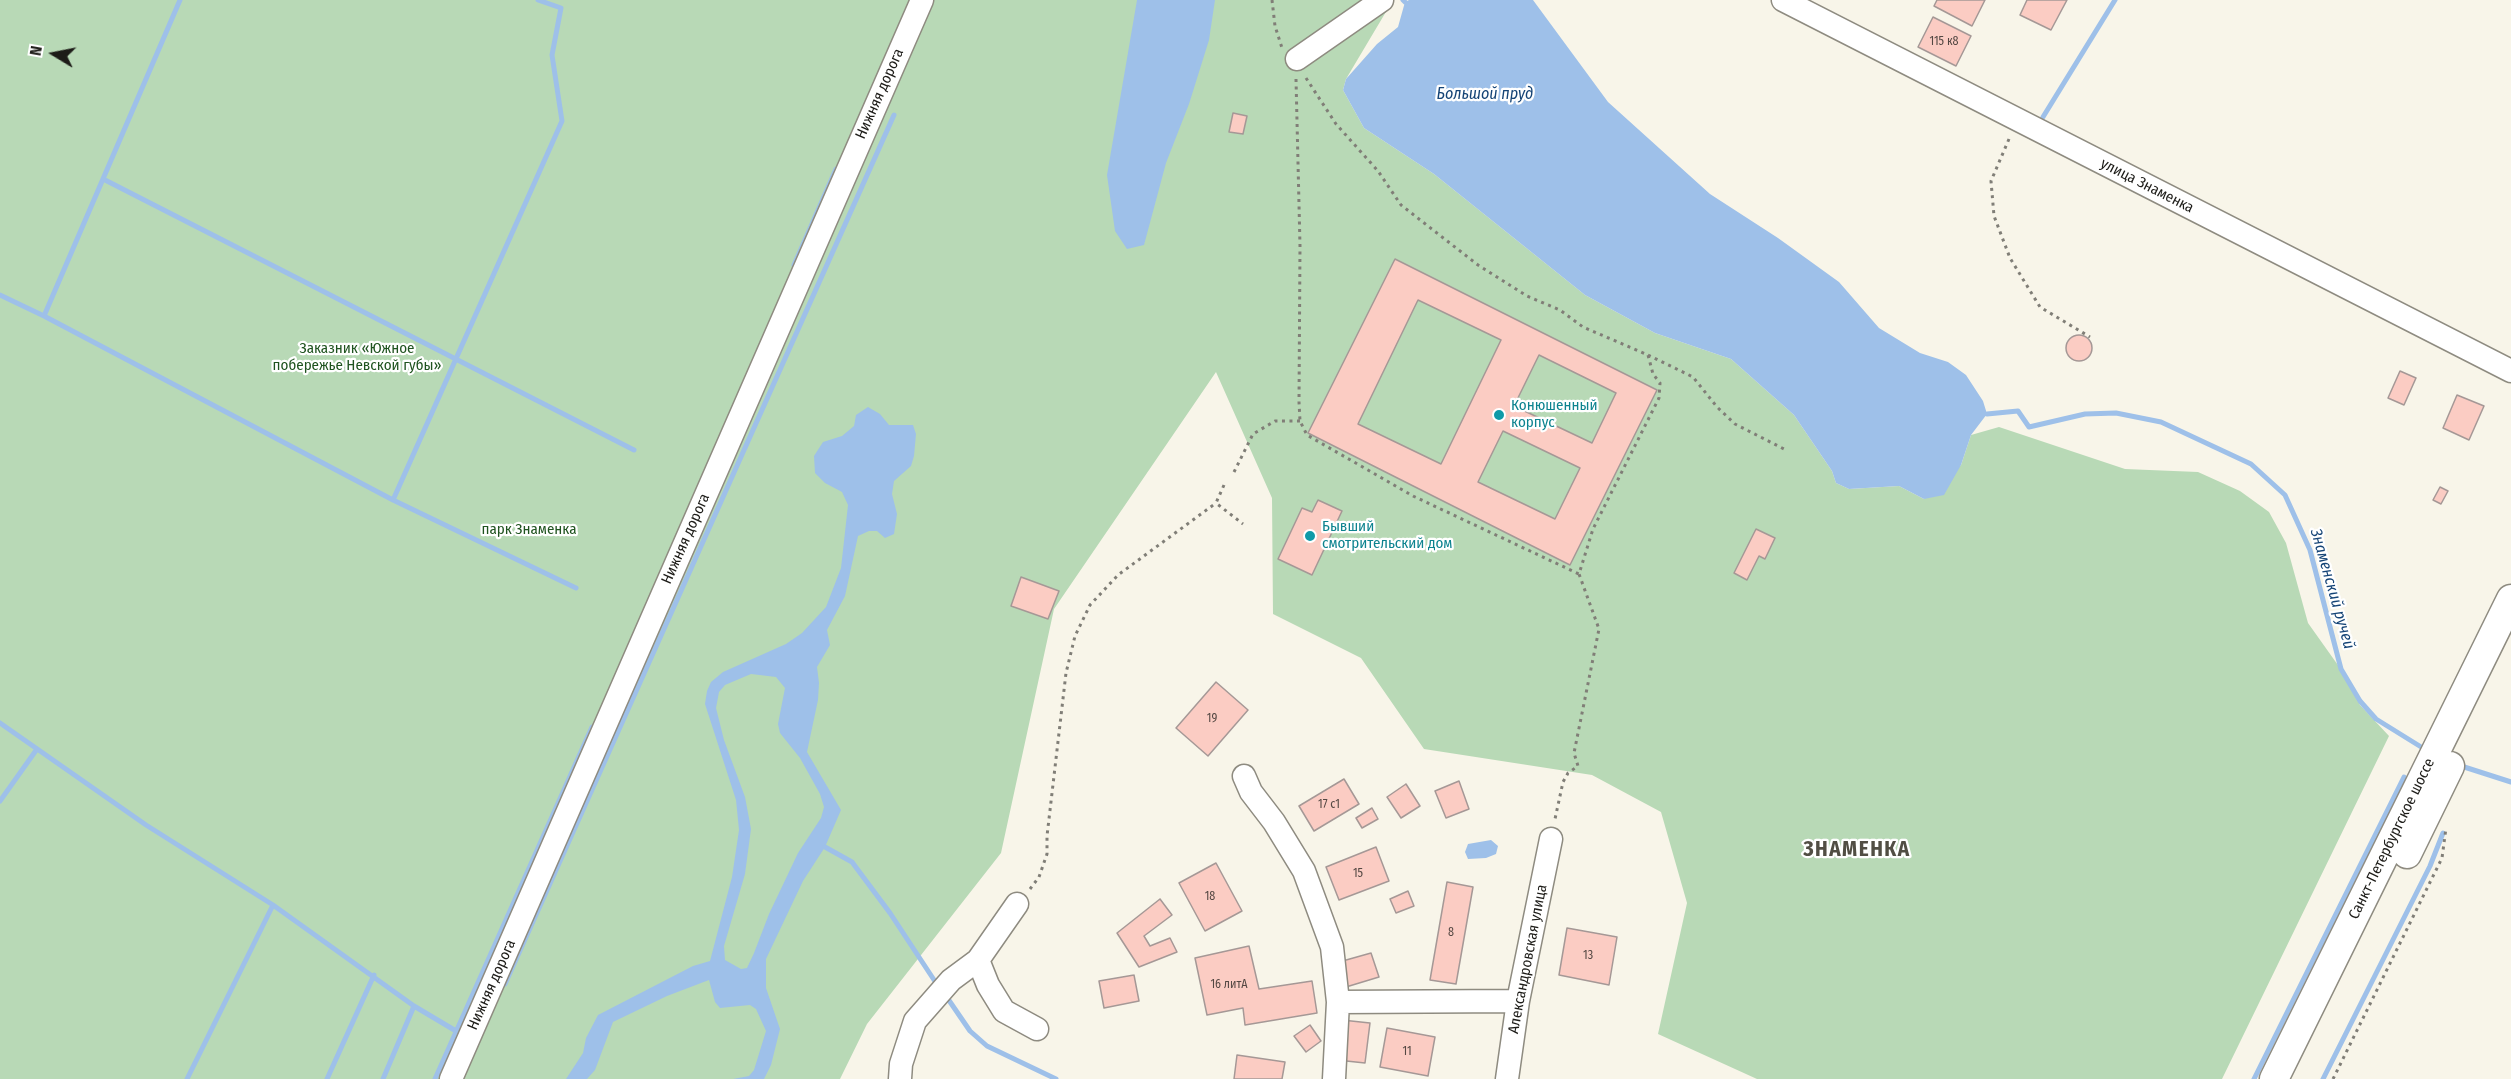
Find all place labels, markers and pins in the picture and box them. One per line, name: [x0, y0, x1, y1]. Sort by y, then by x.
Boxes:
place label: Конюшенный корпус: [1511, 397, 1597, 432]
marker: Конюшенный корпус: [1492, 408, 1506, 422]
place label: Бывший смотрительский дом: [1322, 518, 1452, 553]
marker: Бывший смотрительский дом: [1303, 529, 1317, 543]

